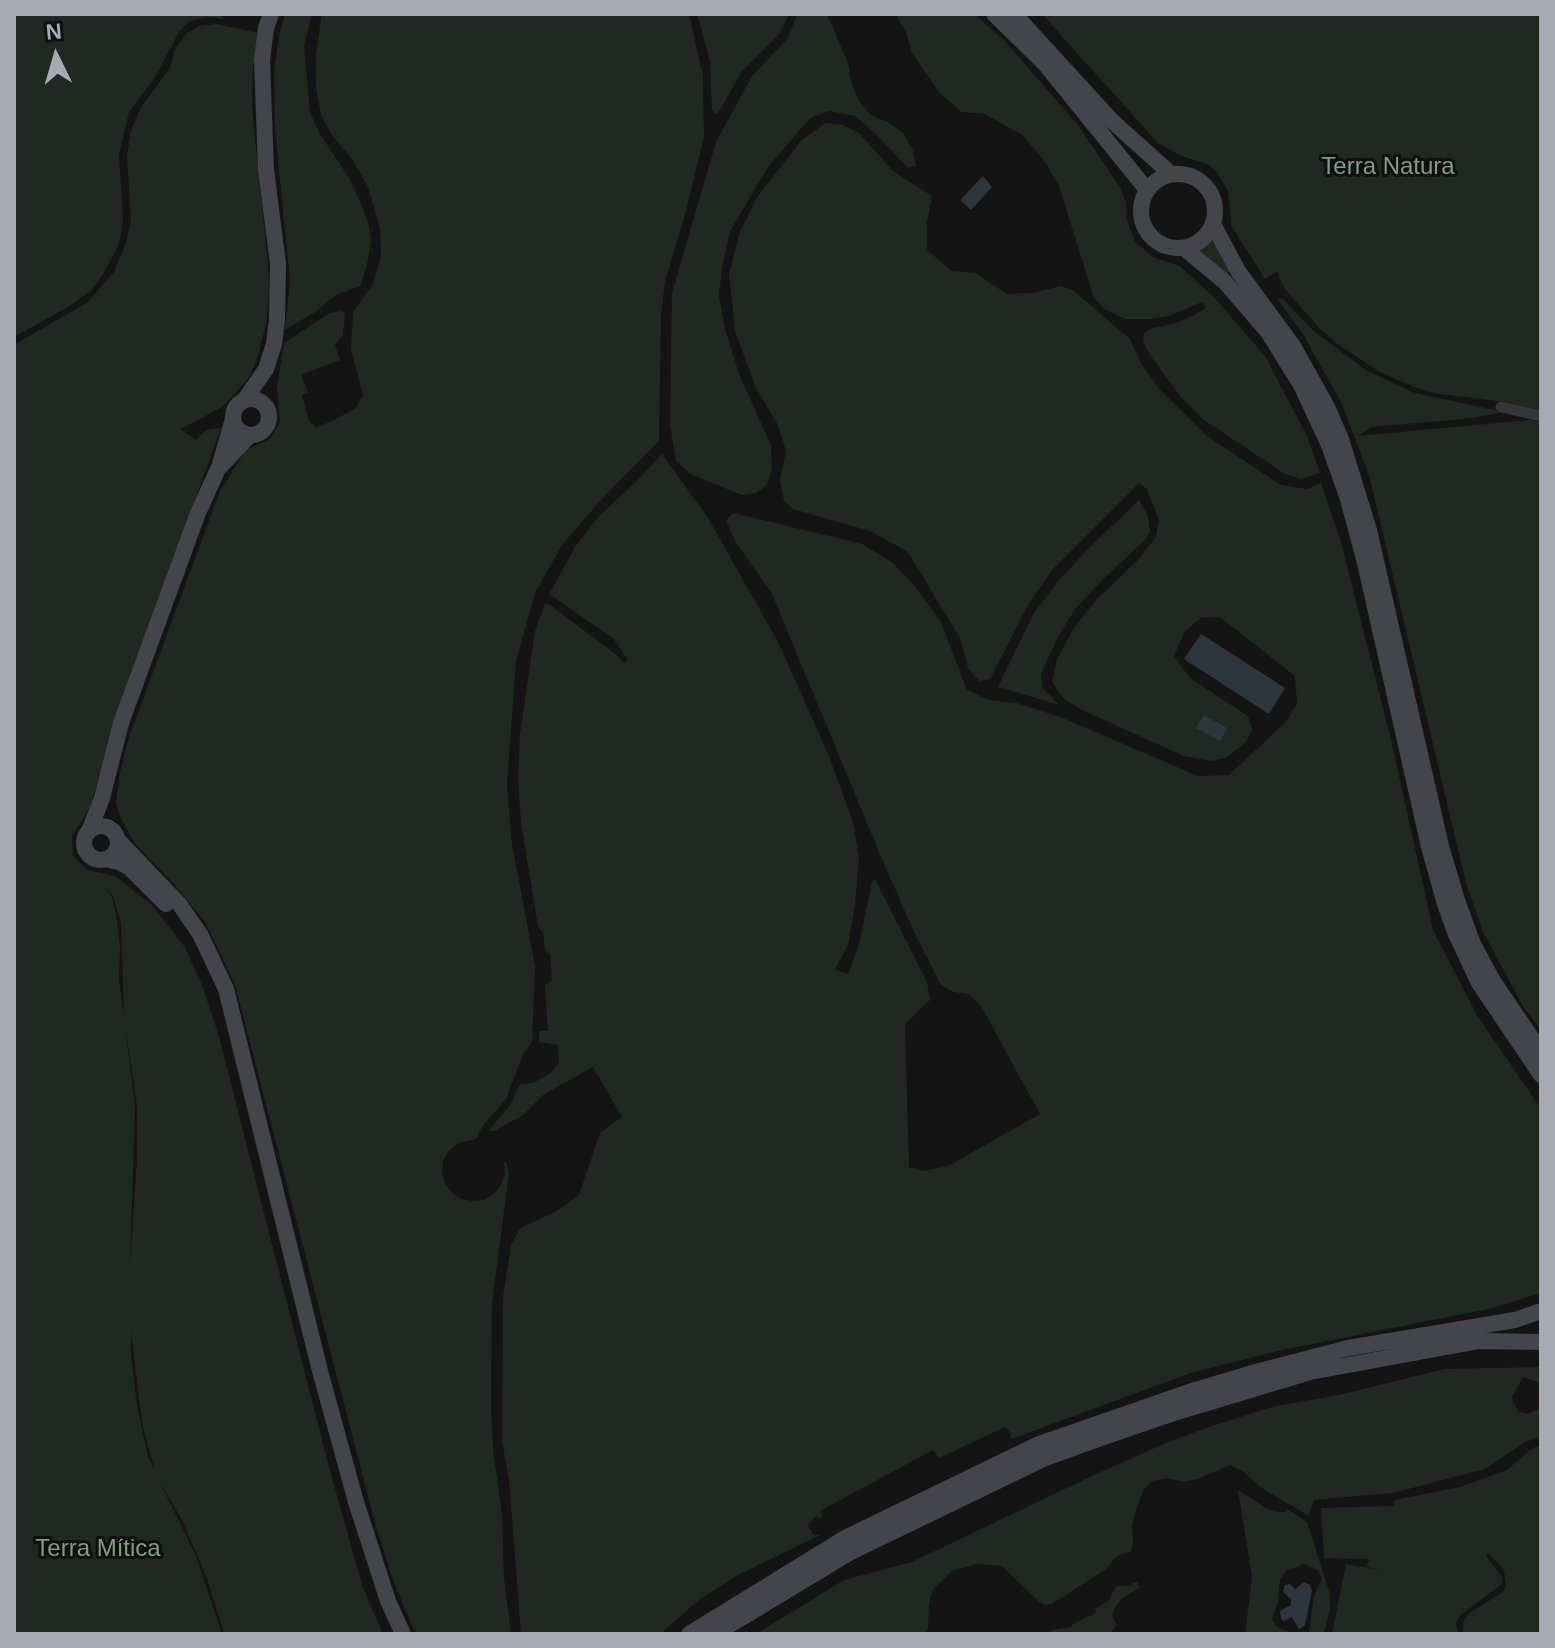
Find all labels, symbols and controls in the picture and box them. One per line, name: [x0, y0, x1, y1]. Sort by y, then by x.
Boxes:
north arrow: [16, 16, 96, 96]
text: N: [45, 18, 63, 45]
park label: Terra Natura: [1321, 153, 1455, 181]
park label: Terra Mítica: [35, 1535, 161, 1563]

